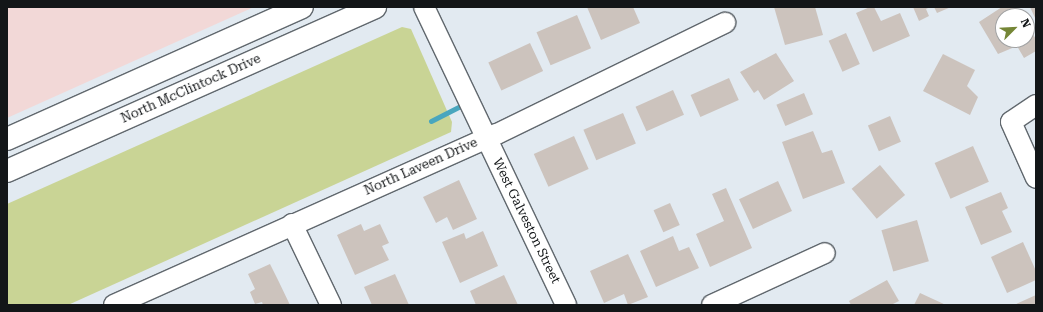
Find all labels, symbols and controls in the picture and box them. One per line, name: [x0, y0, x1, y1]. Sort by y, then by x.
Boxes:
north arrow: [995, 8, 1035, 48]
text: N: [1018, 17, 1033, 30]
street label: North McClintock Drive: [119, 51, 263, 127]
street label: North Laveen Drive: [362, 135, 480, 199]
street label: West Galveston Street: [489, 156, 563, 286]

